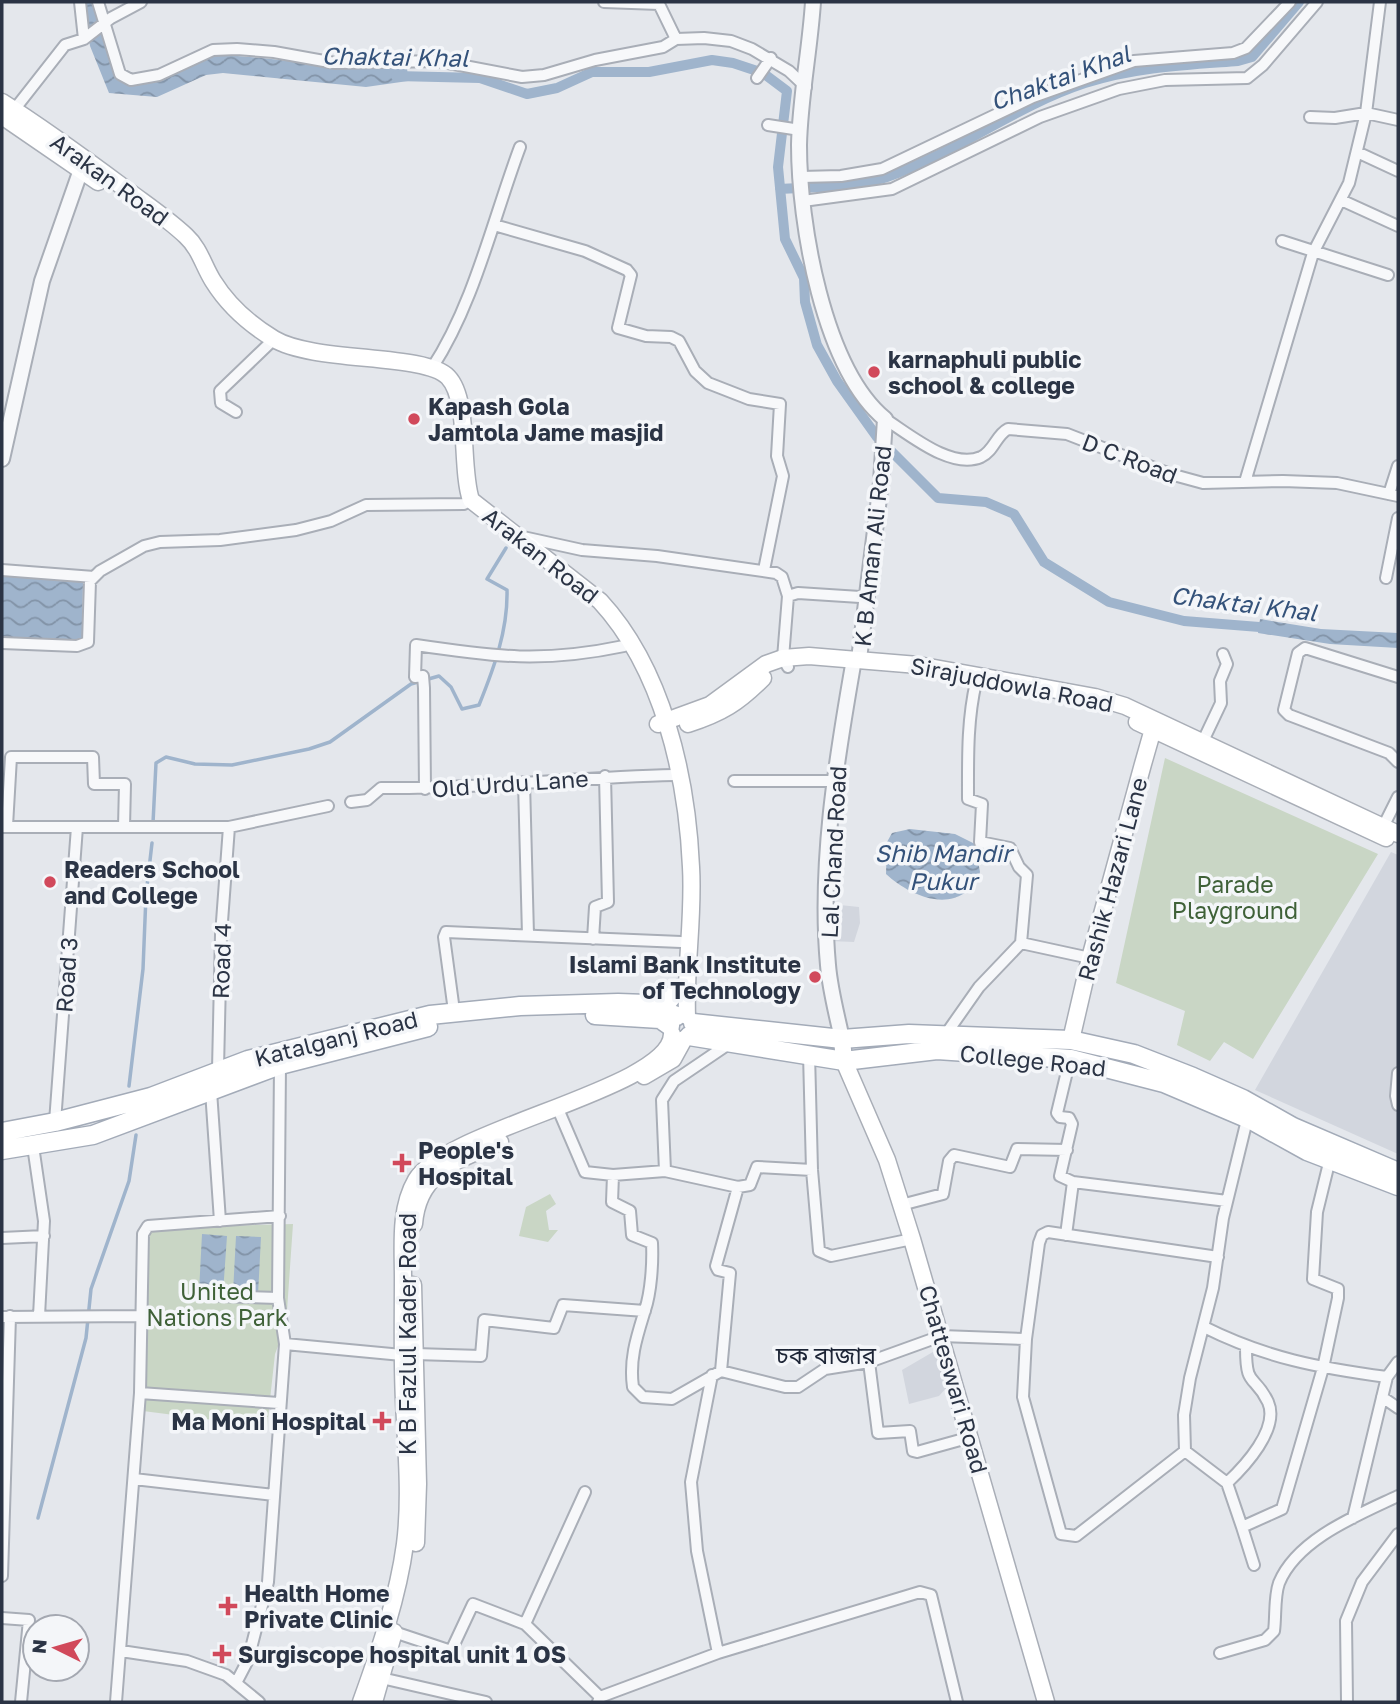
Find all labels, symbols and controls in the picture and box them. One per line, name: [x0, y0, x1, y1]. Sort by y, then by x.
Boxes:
water label: Chaktai Khal: [986, 38, 1135, 116]
water label: Chaktai Khal: [321, 40, 470, 72]
street label: Arakan Road: [45, 127, 175, 231]
place label: karnaphuli public school & college: [888, 345, 1081, 399]
marker: karnaphuli public school & college: [866, 364, 882, 380]
place label: Kapash Gola Jamtola Jame masjid: [428, 392, 663, 446]
marker: Kapash Gola Jamtola Jame masjid: [406, 411, 422, 427]
street label: D C Road: [1078, 427, 1182, 489]
street label: K B Aman Ali Road: [848, 444, 896, 648]
street label: Arakan Road: [478, 501, 604, 609]
water label: Chaktai Khal: [1169, 580, 1320, 626]
street label: Sirajuddowla Road: [908, 651, 1116, 717]
street label: Old Urdu Lane: [431, 764, 589, 802]
street label: Lal Chand Road: [815, 765, 851, 939]
street label: Rashik Hazari Lane: [1071, 774, 1153, 984]
water label: Shib Mandir Pukur: [875, 838, 1015, 895]
place label: Readers School and College: [64, 855, 240, 909]
park label: Parade Playground: [1172, 870, 1298, 924]
marker: Readers School and College: [42, 874, 58, 890]
street label: Road 4: [206, 922, 236, 1000]
street label: Road 3: [49, 936, 83, 1014]
place label: Islami Bank Institute of Technology: [569, 950, 801, 1004]
marker: Islami Bank Institute of Technology: [807, 969, 823, 985]
street label: Katalganj Road: [251, 1004, 421, 1072]
street label: College Road: [959, 1038, 1107, 1082]
place label: People's Hospital: [418, 1136, 514, 1190]
marker: People's Hospital: [392, 1153, 412, 1173]
street label: K B Fazlul Kader Road: [393, 1213, 421, 1455]
park label: United Nations Park: [146, 1277, 288, 1331]
street label: Chatteswari Road: [914, 1282, 994, 1476]
district label: চক বাজার: [775, 1340, 877, 1369]
place label: Ma Moni Hospital: [171, 1407, 366, 1435]
marker: Ma Moni Hospital: [372, 1411, 392, 1431]
place label: Health Home Private Clinic: [244, 1579, 393, 1633]
marker: Health Home Private Clinic: [218, 1596, 238, 1616]
north arrow: [21, 1613, 91, 1683]
text: N: [26, 1638, 51, 1655]
place label: Surgiscope hospital unit 1 OS: [238, 1640, 566, 1668]
marker: Surgiscope hospital unit 1 OS: [212, 1644, 232, 1664]

